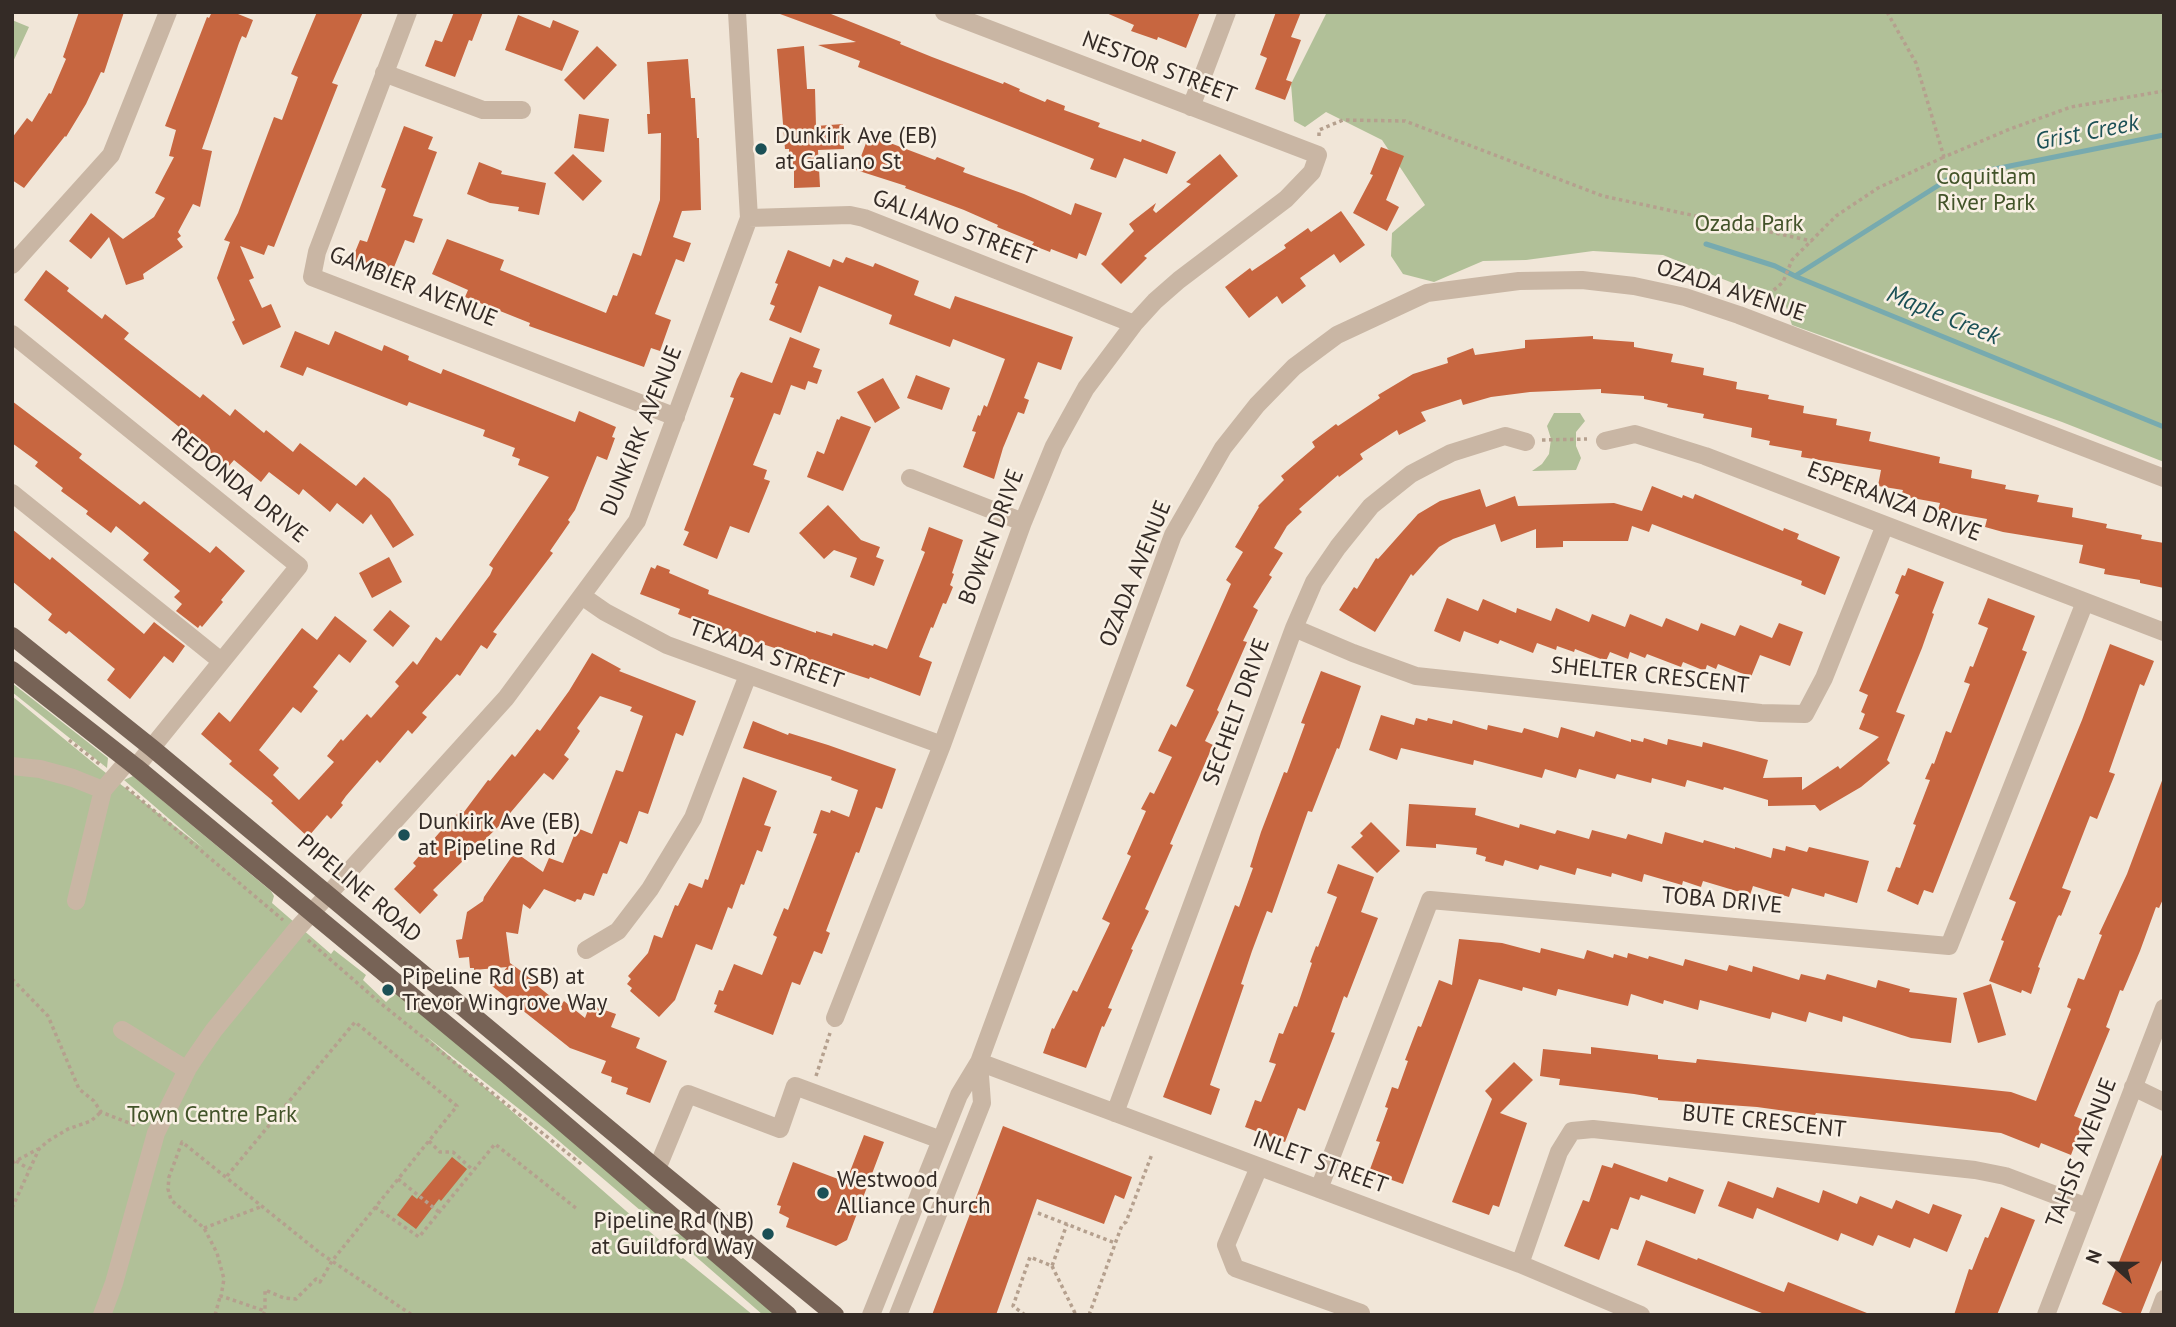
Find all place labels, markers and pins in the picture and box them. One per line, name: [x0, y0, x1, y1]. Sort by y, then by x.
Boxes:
place label: Dunkirk Ave (EB) at Galiano St: [775, 122, 937, 176]
marker: Dunkirk Ave (EB) at Galiano St: [753, 141, 769, 157]
place label: Dunkirk Ave (EB) at Pipeline Rd: [418, 808, 580, 862]
marker: Dunkirk Ave (EB) at Pipeline Rd: [396, 827, 412, 843]
place label: Pipeline Rd (SB) at Trevor Wingrove Way: [402, 963, 607, 1017]
marker: Pipeline Rd (SB) at Trevor Wingrove Way: [380, 982, 396, 998]
place label: Westwood Alliance Church: [837, 1166, 991, 1220]
marker: Westwood Alliance Church: [815, 1185, 831, 1201]
place label: Pipeline Rd (NB) at Guildford Way: [591, 1207, 754, 1261]
marker: Pipeline Rd (NB) at Guildford Way: [760, 1226, 776, 1242]

